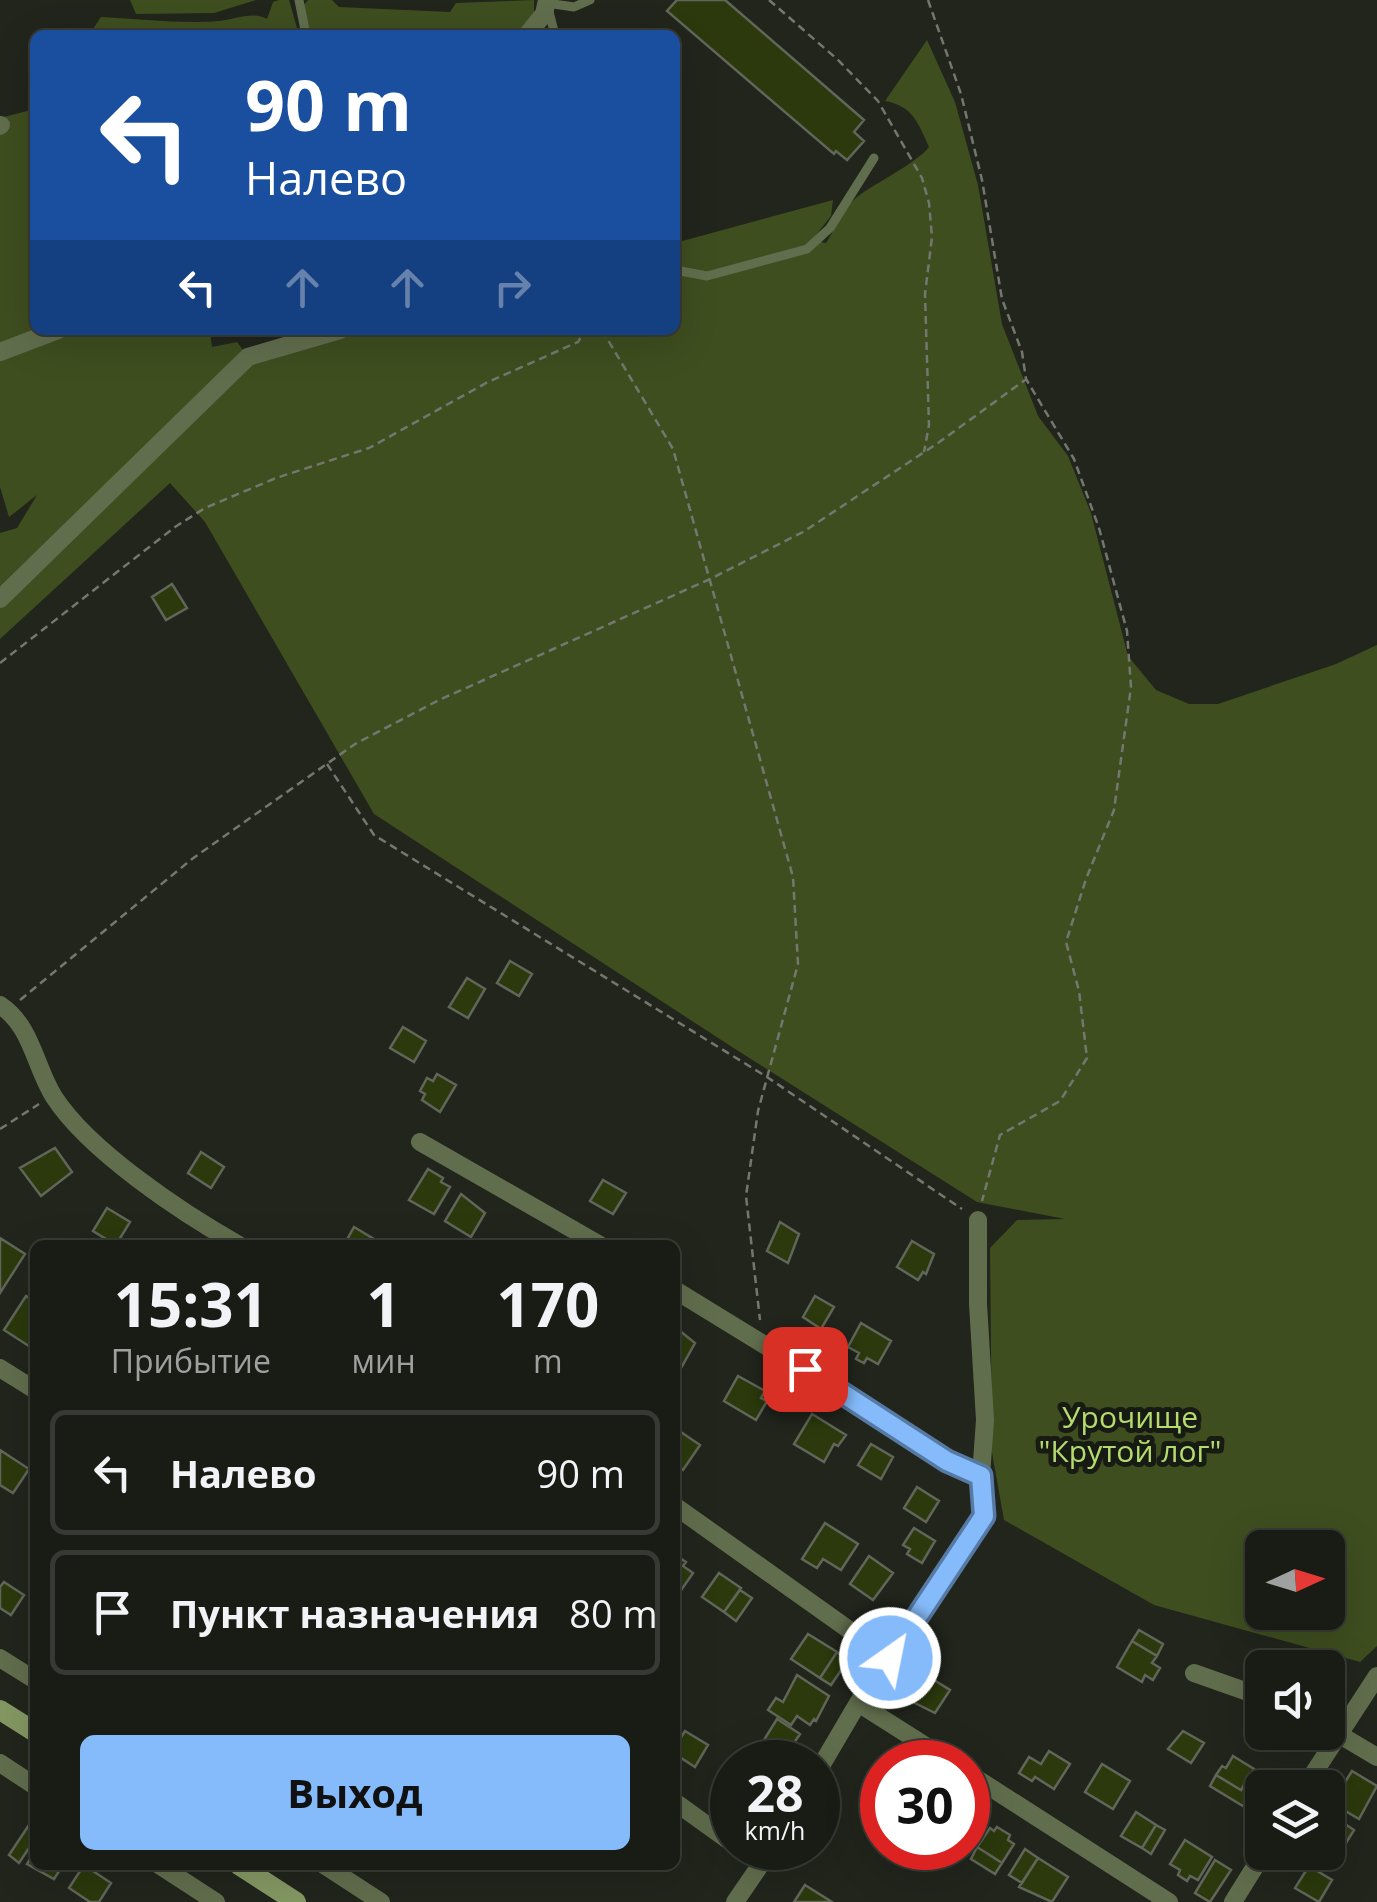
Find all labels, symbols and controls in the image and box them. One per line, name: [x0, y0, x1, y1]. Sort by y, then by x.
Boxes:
text: 90 m: [245, 56, 412, 152]
icon: left: [80, 70, 210, 200]
text: Налево: [245, 147, 407, 208]
icon: left: [170, 260, 225, 315]
icon: ahead: [275, 260, 330, 315]
icon: ahead: [380, 260, 435, 315]
icon: right: [485, 260, 540, 315]
text: 15:31: [114, 1263, 268, 1345]
text: 1: [366, 1263, 401, 1345]
text: 170: [496, 1263, 599, 1345]
pin: [763, 1327, 848, 1412]
text: Прибытие: [111, 1339, 271, 1382]
text: мин: [352, 1339, 416, 1382]
text: m: [533, 1339, 563, 1382]
icon: arrive: [778, 1342, 833, 1397]
park label: Урочище "Крутой лог": [1039, 1396, 1221, 1471]
icon: left: [85, 1445, 140, 1500]
text: Налево: [170, 1447, 316, 1499]
text: 90 m: [536, 1447, 625, 1499]
north arrow: [1245, 1530, 1345, 1630]
map controls: [1245, 1530, 1345, 1870]
icon: arrive: [85, 1585, 140, 1640]
text: Пункт назначения: [170, 1587, 539, 1639]
text: 80 m: [569, 1587, 658, 1639]
position arrow: [838, 1606, 942, 1710]
button: sound: [1245, 1650, 1345, 1750]
button: Выход: [80, 1735, 630, 1850]
speed limit sign: 30: [860, 1740, 990, 1870]
text: 28: [746, 1759, 804, 1827]
button: layers: [1245, 1770, 1345, 1870]
text: km/h: [745, 1813, 805, 1847]

